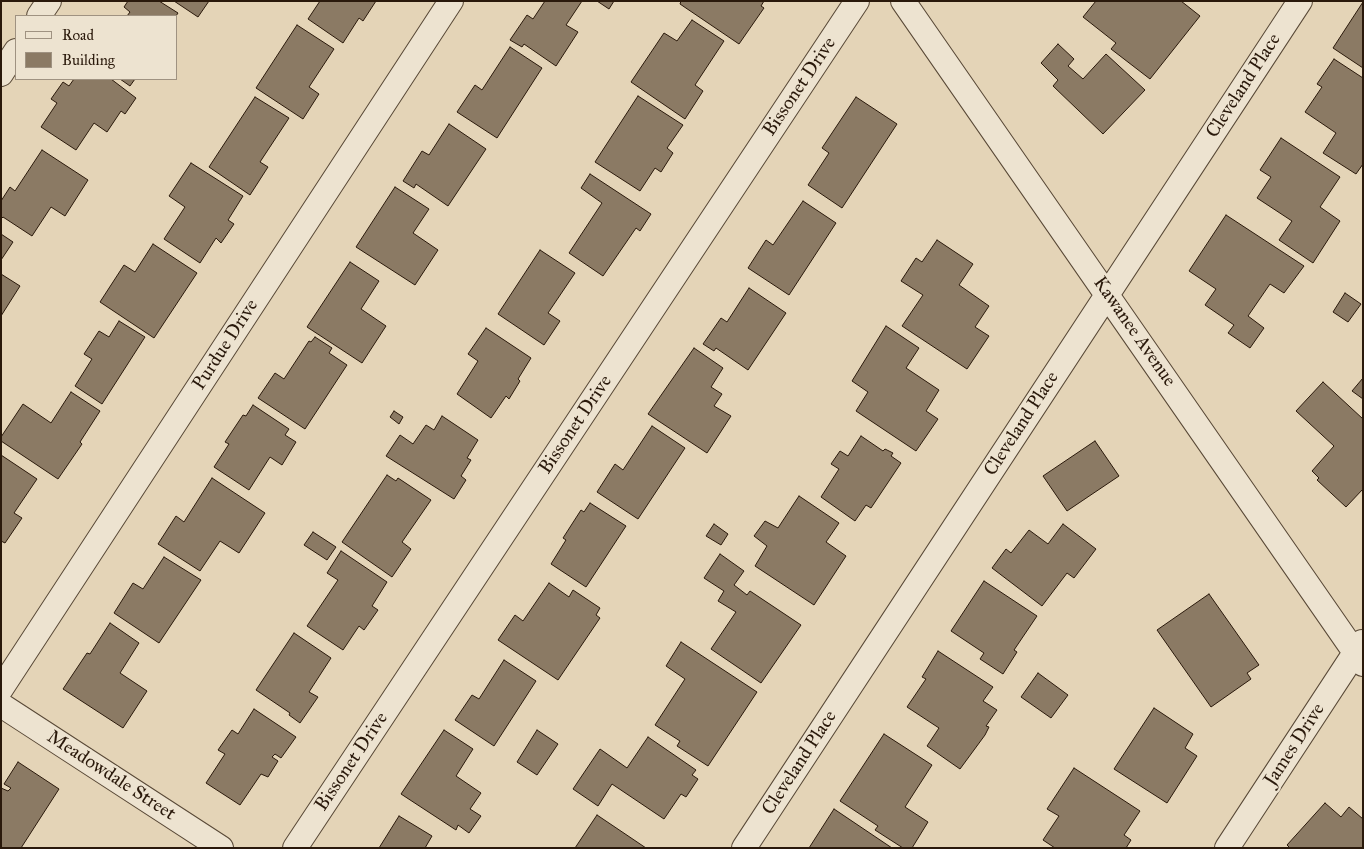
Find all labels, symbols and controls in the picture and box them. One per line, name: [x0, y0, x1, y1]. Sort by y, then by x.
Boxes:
legend: [15, 15, 178, 80]
text: Road: [62, 26, 94, 44]
street label: Cleveland Place: [1202, 30, 1286, 142]
street label: Bissonet Drive: [759, 33, 841, 141]
text: Building: [62, 51, 115, 69]
street label: Kawanee Avenue: [1088, 273, 1180, 391]
street label: Purdue Drive: [188, 295, 264, 395]
street label: Cleveland Place: [980, 368, 1064, 480]
street label: Bissonet Drive: [535, 371, 617, 479]
street label: James Drive: [1260, 699, 1330, 791]
street label: Cleveland Place: [758, 707, 842, 819]
street label: Bissonet Drive: [311, 708, 393, 816]
street label: Meadowdale Street: [42, 726, 180, 826]

